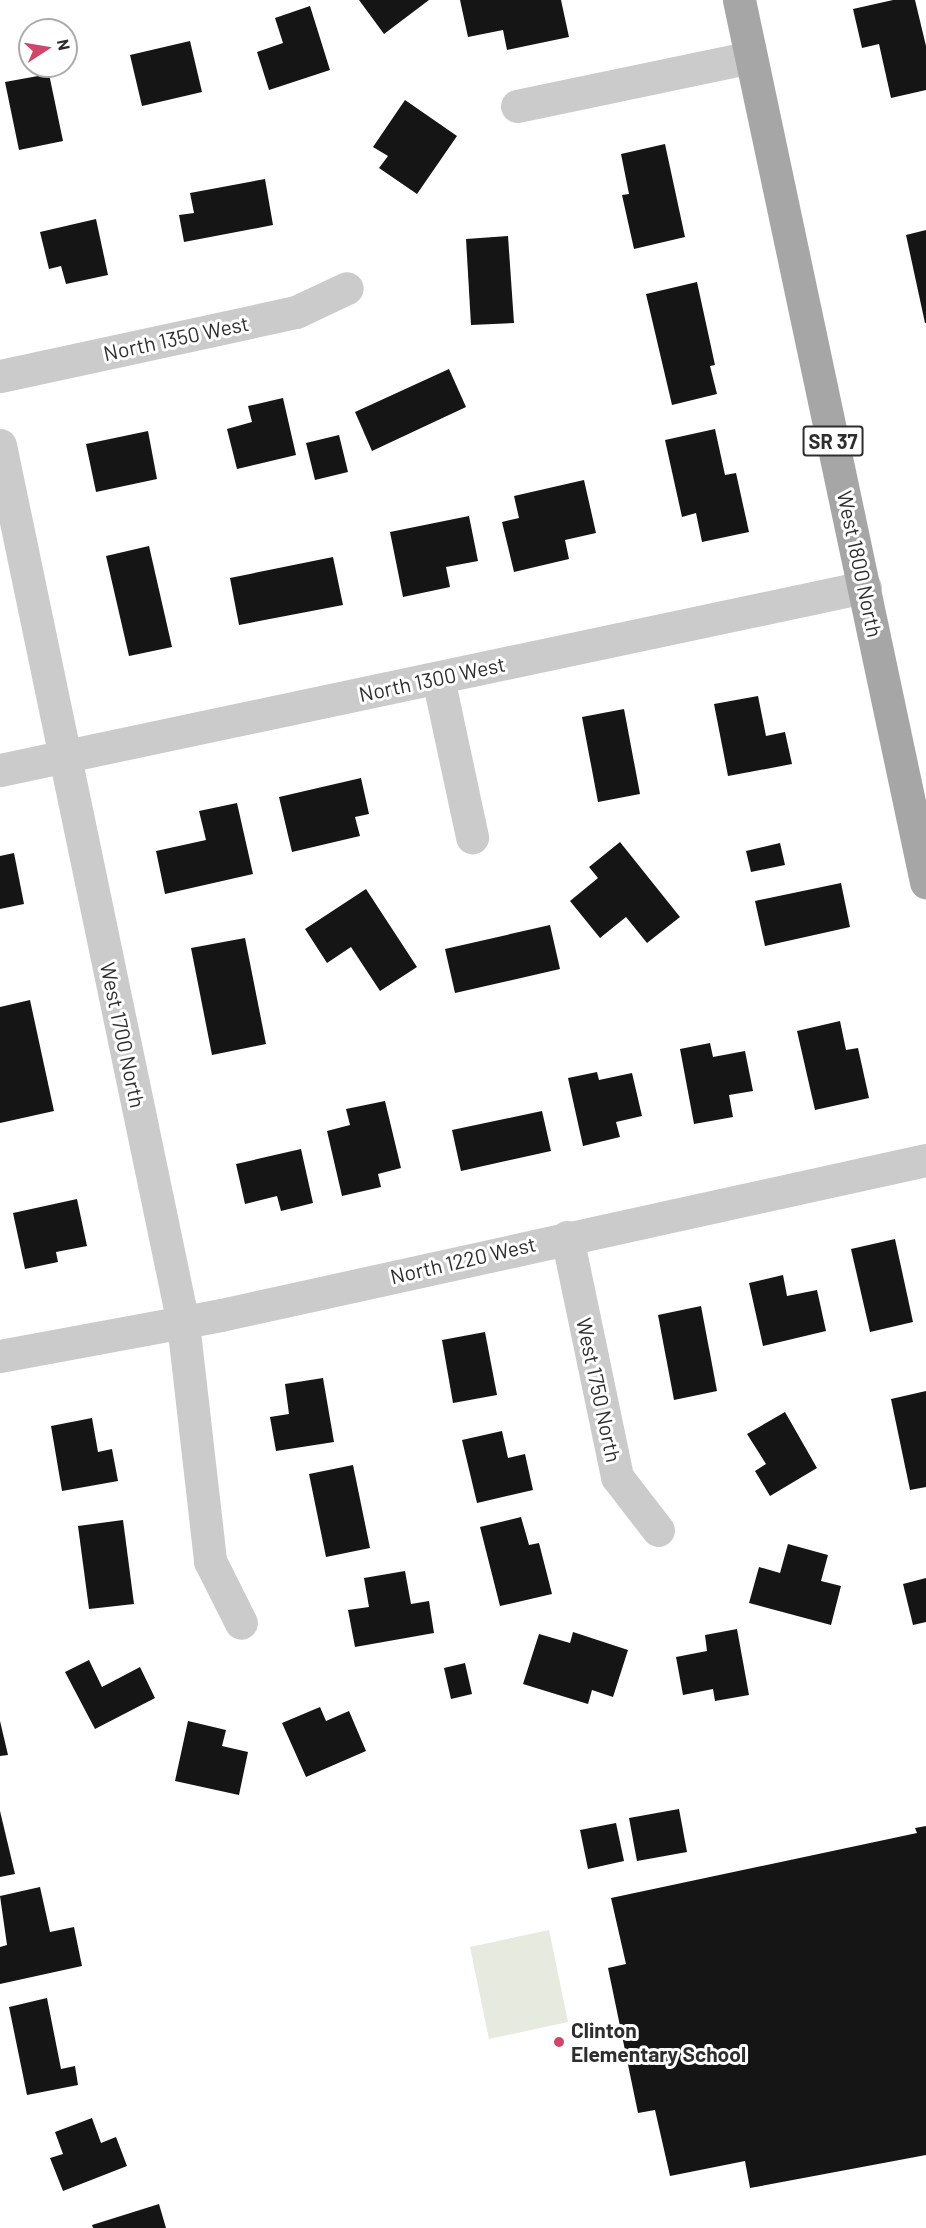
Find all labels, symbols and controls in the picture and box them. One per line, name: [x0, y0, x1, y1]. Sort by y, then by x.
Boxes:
north arrow: [18, 18, 78, 78]
text: N: [54, 37, 75, 52]
street label: North 1350 West: [101, 310, 251, 366]
road number: SR 37: [802, 424, 864, 458]
street label: West 1800 North: [832, 488, 888, 640]
street label: North 1300 West: [357, 651, 507, 707]
street label: West 1700 North: [95, 960, 151, 1110]
street label: North 1220 West: [388, 1231, 538, 1289]
street label: West 1750 North: [571, 1315, 627, 1465]
place label: Clinton Elementary School: [571, 2017, 746, 2067]
marker: Clinton Elementary School: [552, 2035, 566, 2049]

